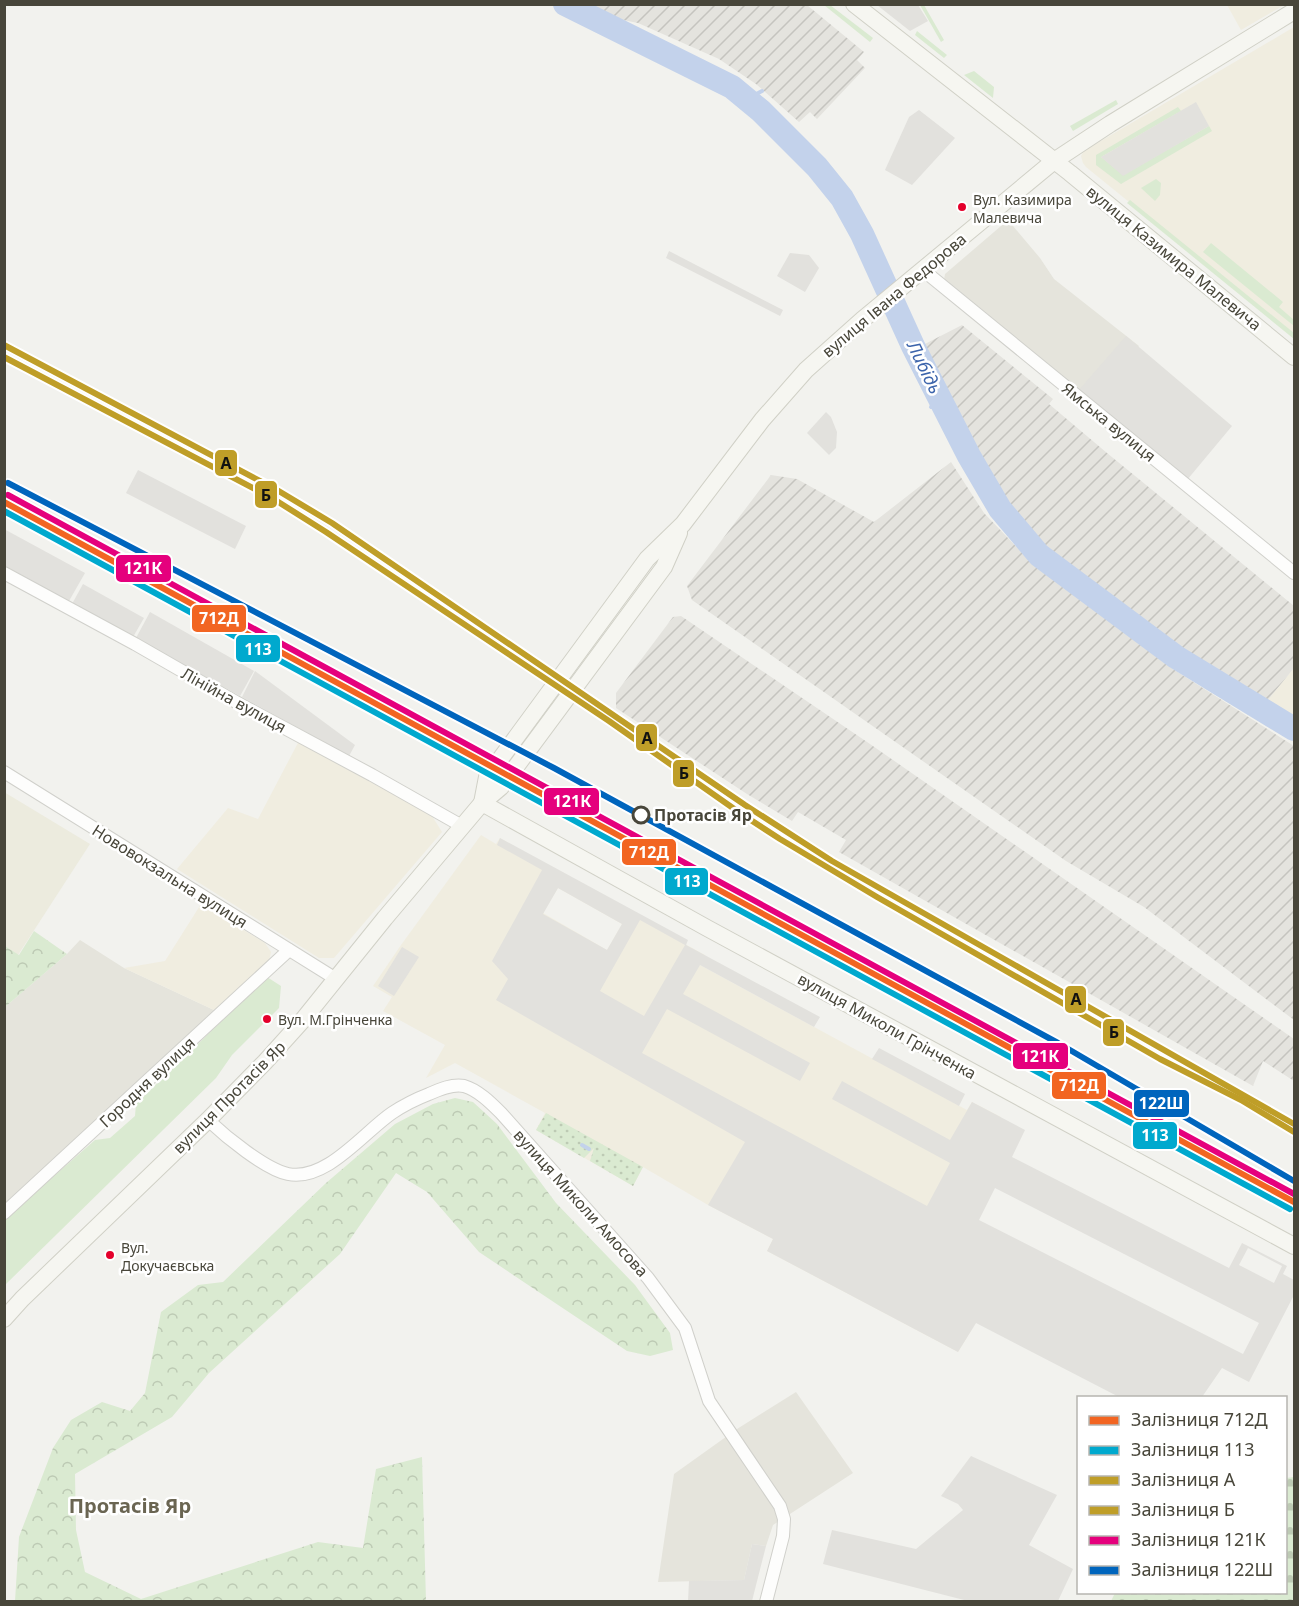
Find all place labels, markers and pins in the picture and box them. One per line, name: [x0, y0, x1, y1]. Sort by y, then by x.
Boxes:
place label: Вул. Казимира Малевича: [973, 190, 1072, 227]
marker: Вул. Казимира Малевича: [956, 201, 968, 213]
place label: Протасів Яр: [654, 804, 752, 826]
marker: Протасів Яр: [632, 806, 650, 824]
place label: Вул. М.Грінченка: [278, 1010, 393, 1029]
marker: Вул. М.Грінченка: [261, 1013, 273, 1025]
place label: Вул. Докучаєвська: [121, 1238, 214, 1275]
marker: Вул. Докучаєвська: [104, 1249, 116, 1261]

